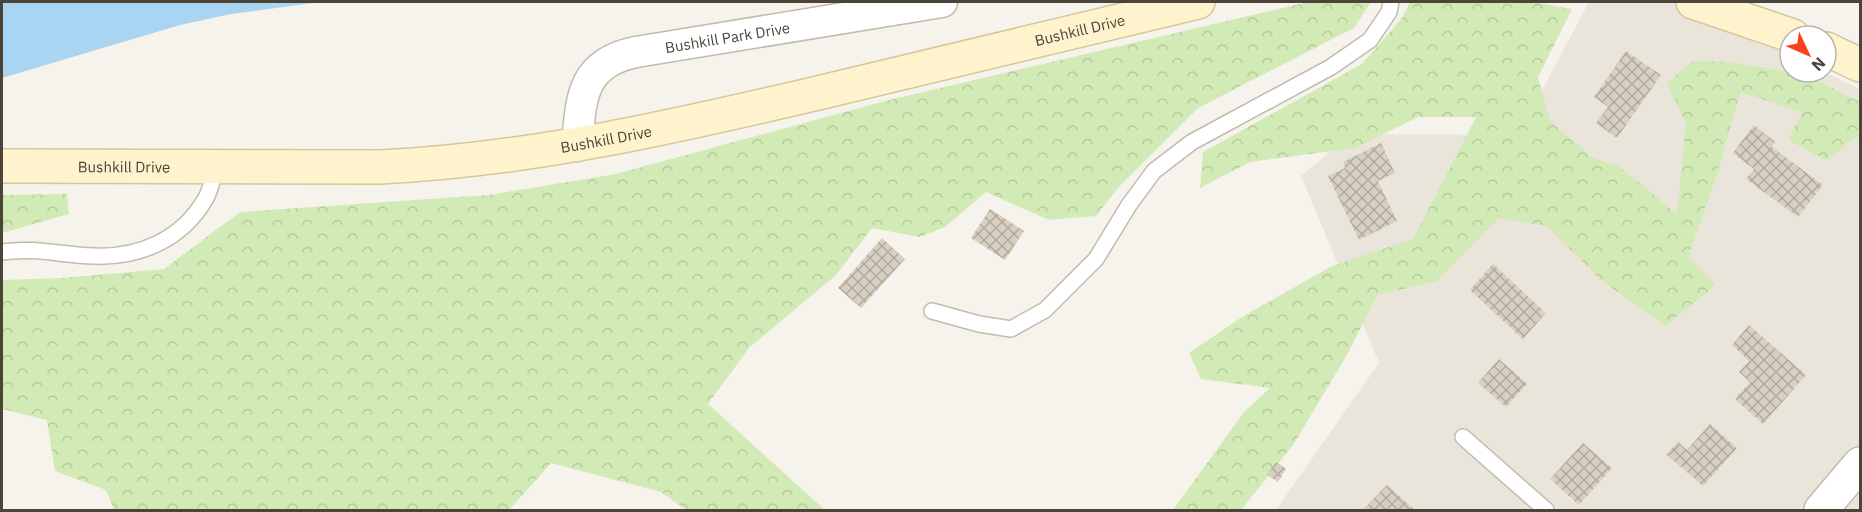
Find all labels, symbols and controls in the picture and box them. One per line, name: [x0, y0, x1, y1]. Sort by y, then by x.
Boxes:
street label: Bushkill Drive: [1033, 10, 1127, 50]
street label: Bushkill Park Drive: [664, 17, 791, 57]
north arrow: [1778, 24, 1838, 84]
text: N: [1808, 53, 1830, 76]
street label: Bushkill Drive: [559, 121, 653, 156]
street label: Bushkill Drive: [78, 157, 170, 176]

